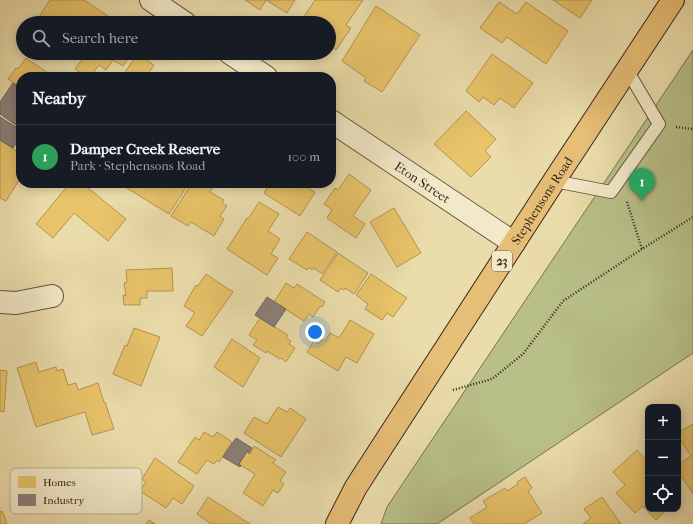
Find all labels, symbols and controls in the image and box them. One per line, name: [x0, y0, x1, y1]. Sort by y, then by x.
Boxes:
search box: [16, 16, 336, 60]
icon: search: [30, 27, 52, 49]
text: Search here: [62, 29, 138, 47]
text: Nearby: [32, 88, 86, 108]
text: Damper Creek Reserve: [70, 140, 220, 158]
text: 1: [43, 149, 47, 164]
text: 100 m: [287, 149, 320, 164]
street label: Stephensons Road: [508, 153, 576, 247]
text: Park · Stephensons Road: [70, 158, 205, 173]
street label: Eton Street: [392, 158, 453, 207]
pin: 1: [629, 168, 655, 201]
road number: 23: [492, 251, 512, 271]
your location: [305, 322, 325, 342]
map controls: [645, 404, 681, 512]
button: +: [645, 404, 681, 440]
button: −: [645, 440, 681, 476]
legend: [10, 468, 142, 514]
text: Homes: [43, 476, 76, 489]
button: locate: [645, 476, 681, 512]
text: Industry: [43, 494, 85, 507]

